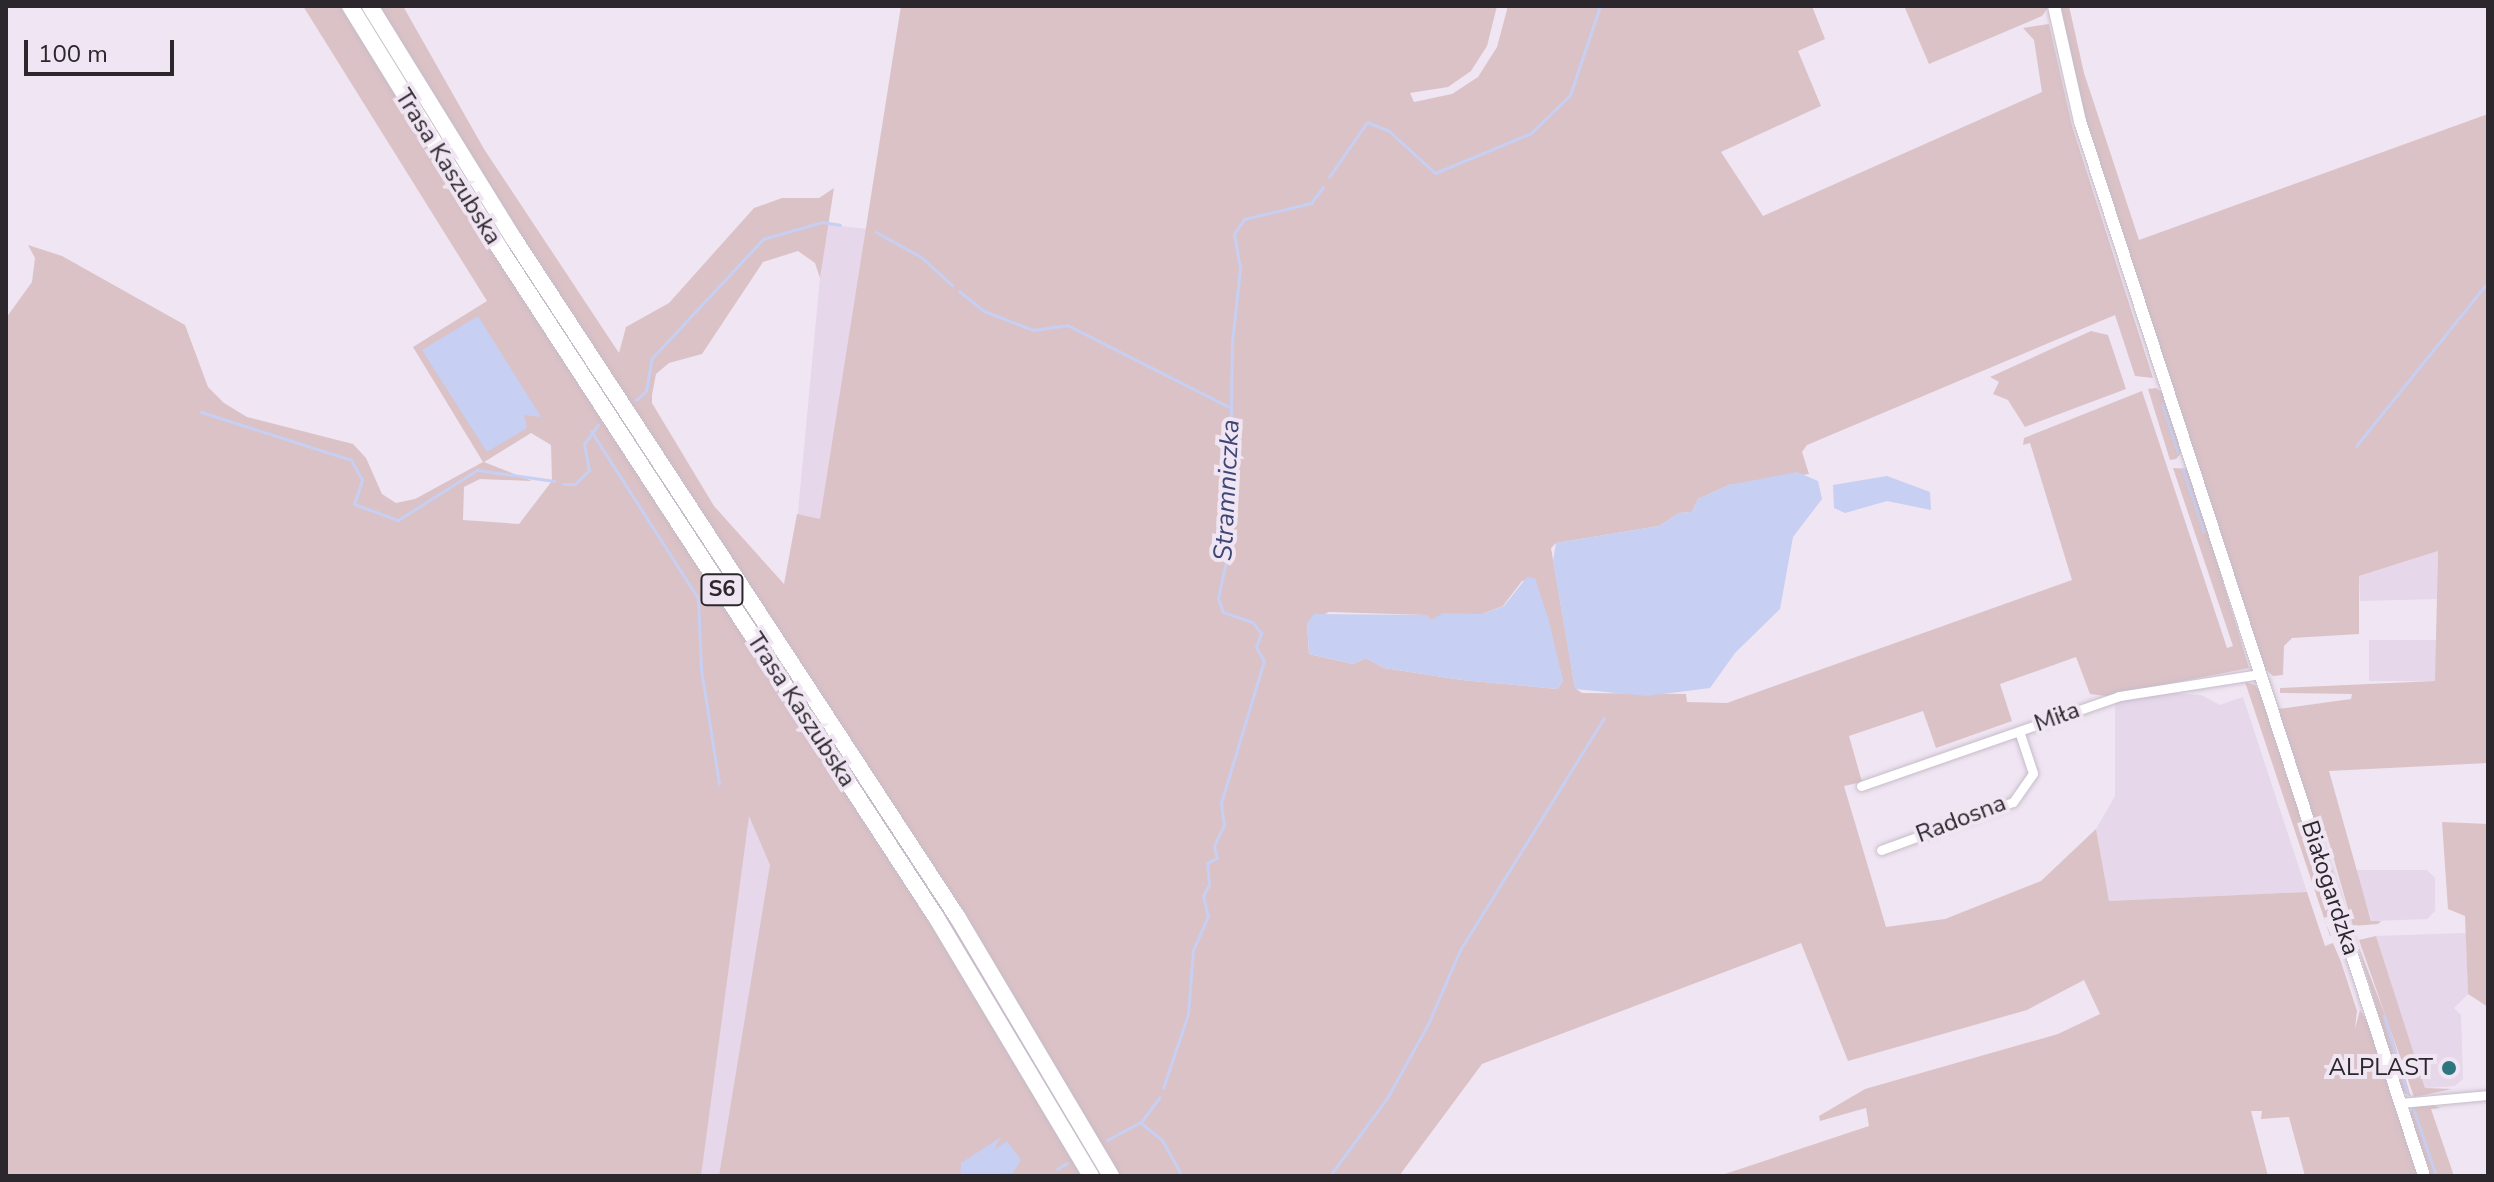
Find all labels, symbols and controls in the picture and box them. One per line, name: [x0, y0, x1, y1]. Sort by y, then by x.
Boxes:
scale bar: [28, 24, 178, 74]
text: 100 m: [38, 38, 108, 70]
street label: Trasa Kaszubska: [389, 84, 507, 250]
water label: Stramniczka: [1208, 418, 1246, 562]
road number: S6: [700, 572, 744, 608]
street label: Trasa Kaszubska: [740, 627, 862, 793]
street label: Miła: [2031, 696, 2083, 738]
street label: Radosna: [1912, 789, 2010, 849]
street label: Białogardzka: [2295, 817, 2365, 959]
place label: ALPLAST: [2329, 1054, 2433, 1082]
marker: ALPLAST: [2440, 1059, 2458, 1077]

